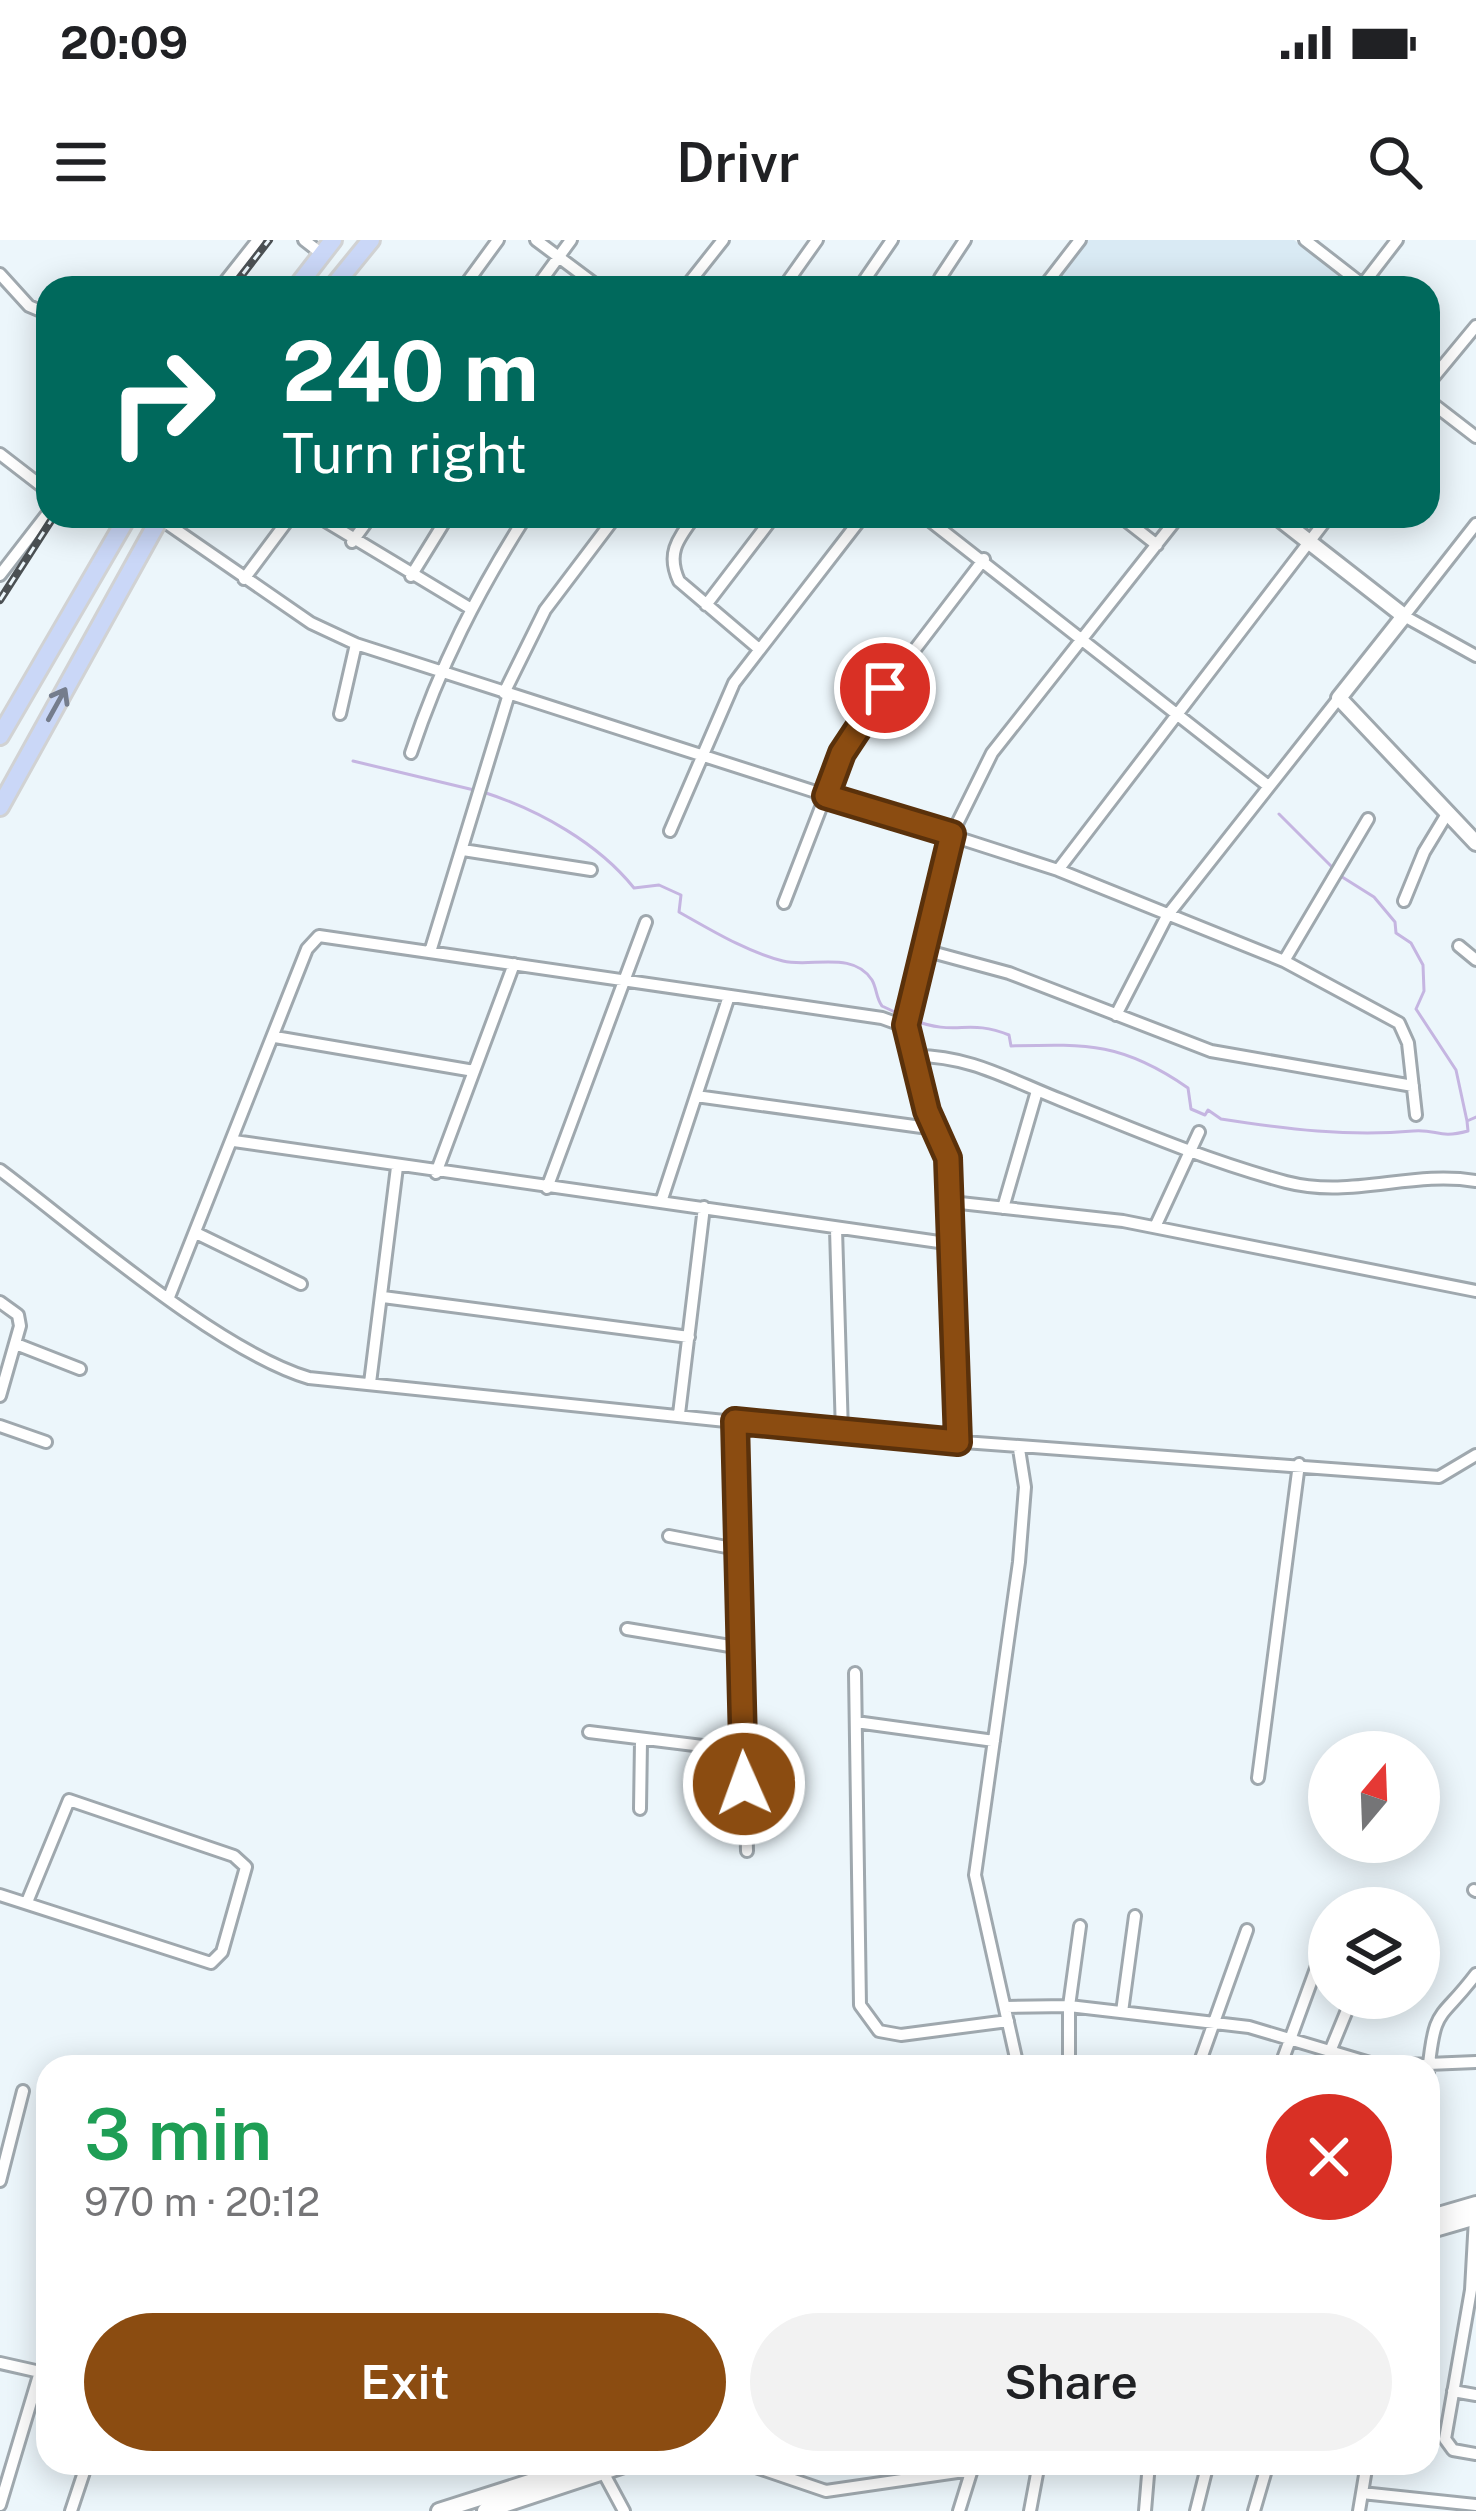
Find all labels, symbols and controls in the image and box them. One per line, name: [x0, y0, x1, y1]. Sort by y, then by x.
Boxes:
text: 20:09: [60, 16, 188, 69]
icon: menu: [48, 129, 114, 195]
icon: search: [1362, 129, 1428, 195]
text: Drivr: [676, 131, 800, 194]
text: 240 m: [282, 321, 539, 420]
icon: right: [84, 324, 240, 480]
text: Turn right: [282, 422, 527, 485]
pin: [834, 637, 936, 739]
icon: arrive: [852, 655, 918, 721]
one-way arrow: [45, 688, 69, 723]
position arrow: [681, 1721, 807, 1847]
north arrow: [1308, 1731, 1440, 1863]
map controls: [1308, 1731, 1440, 2019]
button: layers: [1308, 1887, 1440, 2019]
text: 3 min: [84, 2092, 272, 2176]
button: close: [1266, 2094, 1392, 2220]
text: 970 m · 20:12: [84, 2179, 320, 2225]
button: Exit: [84, 2313, 726, 2451]
button: Share: [750, 2313, 1392, 2451]

